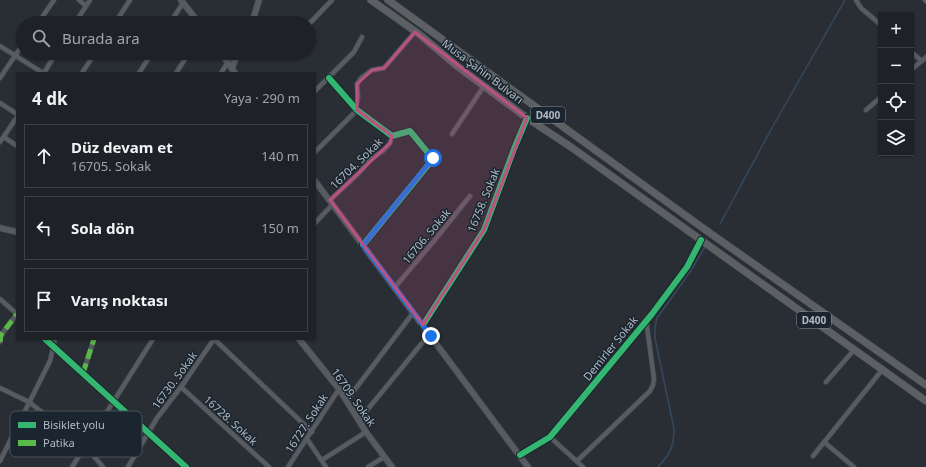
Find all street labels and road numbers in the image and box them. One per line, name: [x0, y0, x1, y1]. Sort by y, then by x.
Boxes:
street label: Musa Şahin Bulvarı: [439, 35, 527, 107]
road number: D400: [531, 107, 565, 123]
street label: 16704. Sokak: [326, 134, 386, 192]
street label: 16758. Sokak: [463, 166, 503, 234]
street label: 16706. Sokak: [398, 205, 454, 267]
road number: D400: [797, 312, 831, 328]
street label: Demirler Sokak: [579, 313, 641, 383]
street label: 16730. Sokak: [148, 348, 200, 412]
street label: 16709. Sokak: [328, 365, 380, 429]
street label: 16727. Sokak: [281, 390, 331, 456]
street label: 16728. Sokak: [201, 392, 261, 448]

